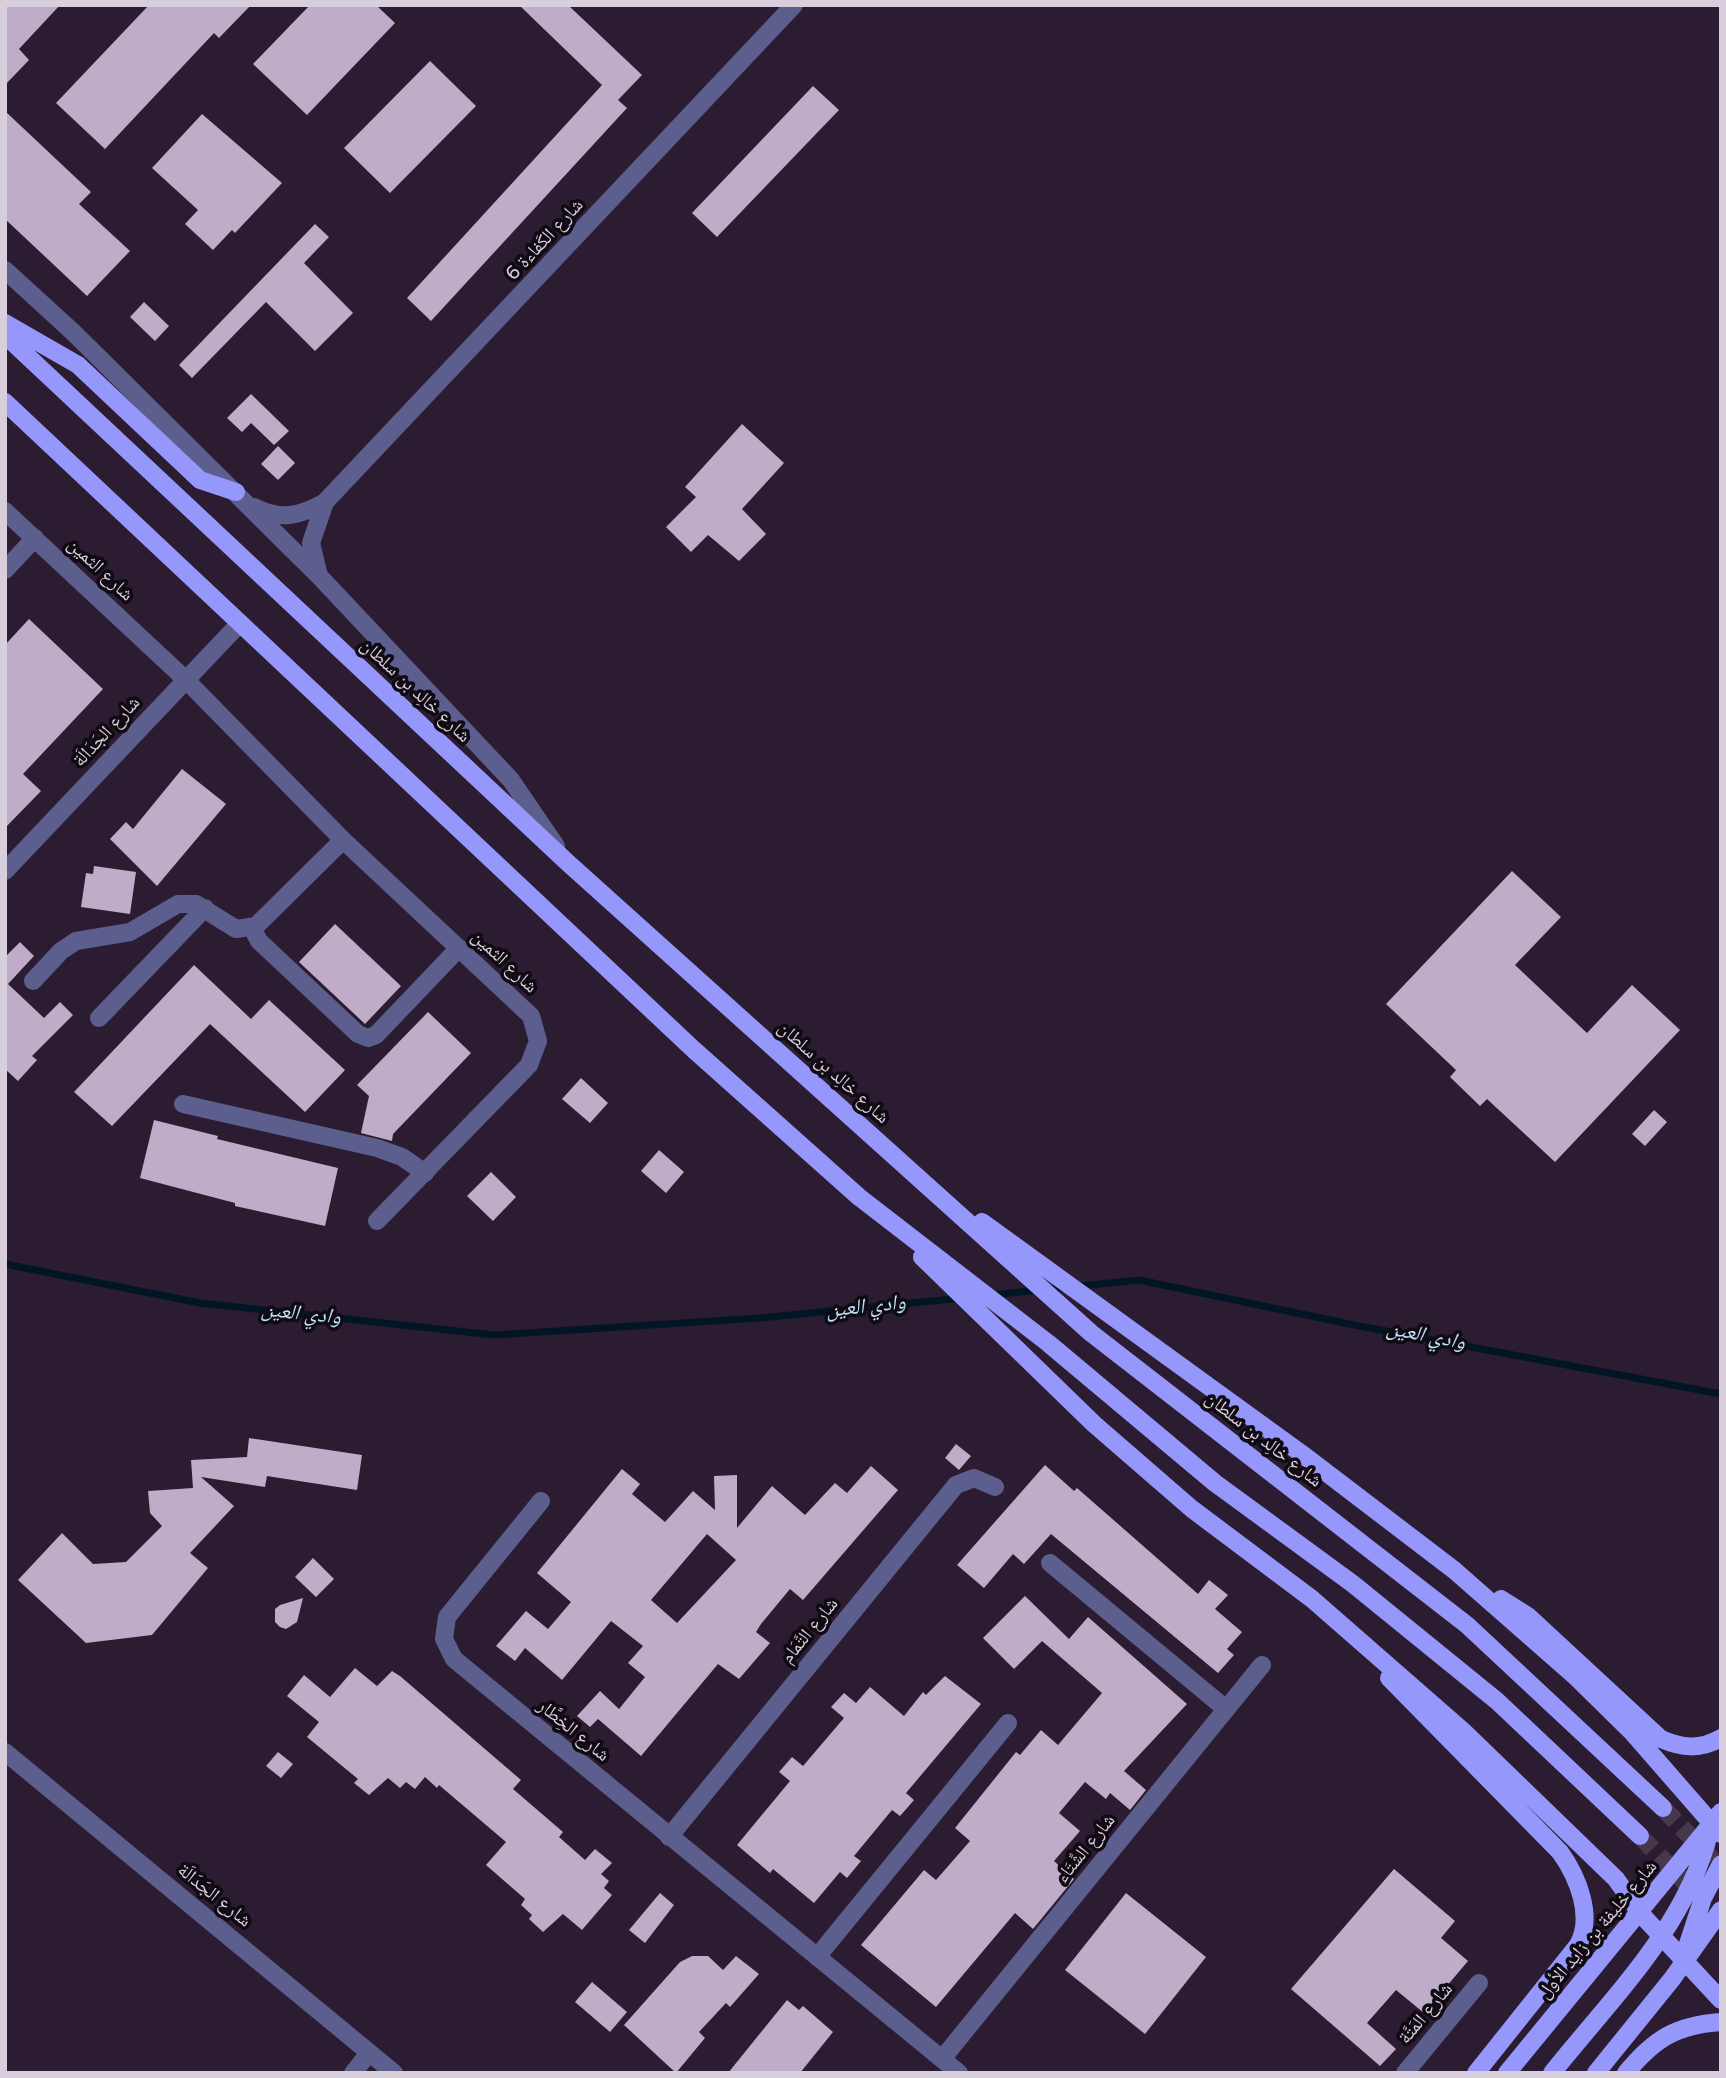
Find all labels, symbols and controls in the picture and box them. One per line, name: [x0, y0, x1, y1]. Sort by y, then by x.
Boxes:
street label: شارع الكَفاءة 6: [501, 194, 589, 286]
street label: شارع الثمين: [62, 534, 138, 606]
street label: شارع خالِد بن سلطان: [355, 634, 475, 748]
street label: شارع الجَدَالَة: [69, 692, 145, 772]
street label: شارع الثمين: [466, 926, 542, 998]
street label: شارع خالِد بن سلطان: [773, 1017, 893, 1129]
water label: وادي العين: [825, 1290, 907, 1324]
water label: وادي العين: [260, 1297, 342, 1331]
water label: وادي العين: [1384, 1316, 1468, 1356]
street label: شارع خالِد بن سلطان: [1200, 1387, 1326, 1493]
street label: شارع التَّمَام: [776, 1593, 844, 1669]
street label: شارع الخِطَّار: [532, 1695, 614, 1767]
street label: شارع الشِّتَاء: [1051, 1810, 1121, 1888]
street label: شارع خليفة بن زايد الأول: [1533, 1856, 1663, 2004]
street label: شارع الجَدَالَة: [172, 1859, 256, 1933]
street label: شارع المَتَّة: [1394, 1979, 1458, 2049]

